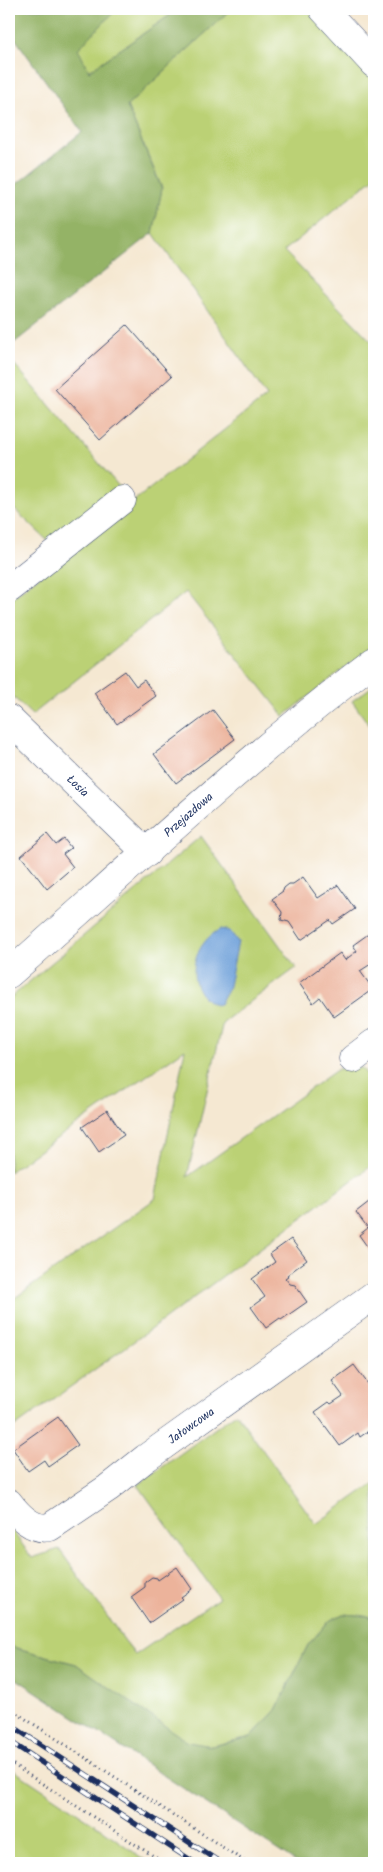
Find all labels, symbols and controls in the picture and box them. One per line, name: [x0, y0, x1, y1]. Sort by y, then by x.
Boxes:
street label: Łosia: [62, 770, 94, 802]
street label: Przejazdowa: [159, 787, 218, 842]
street label: Jałowcowa: [164, 1402, 219, 1449]

